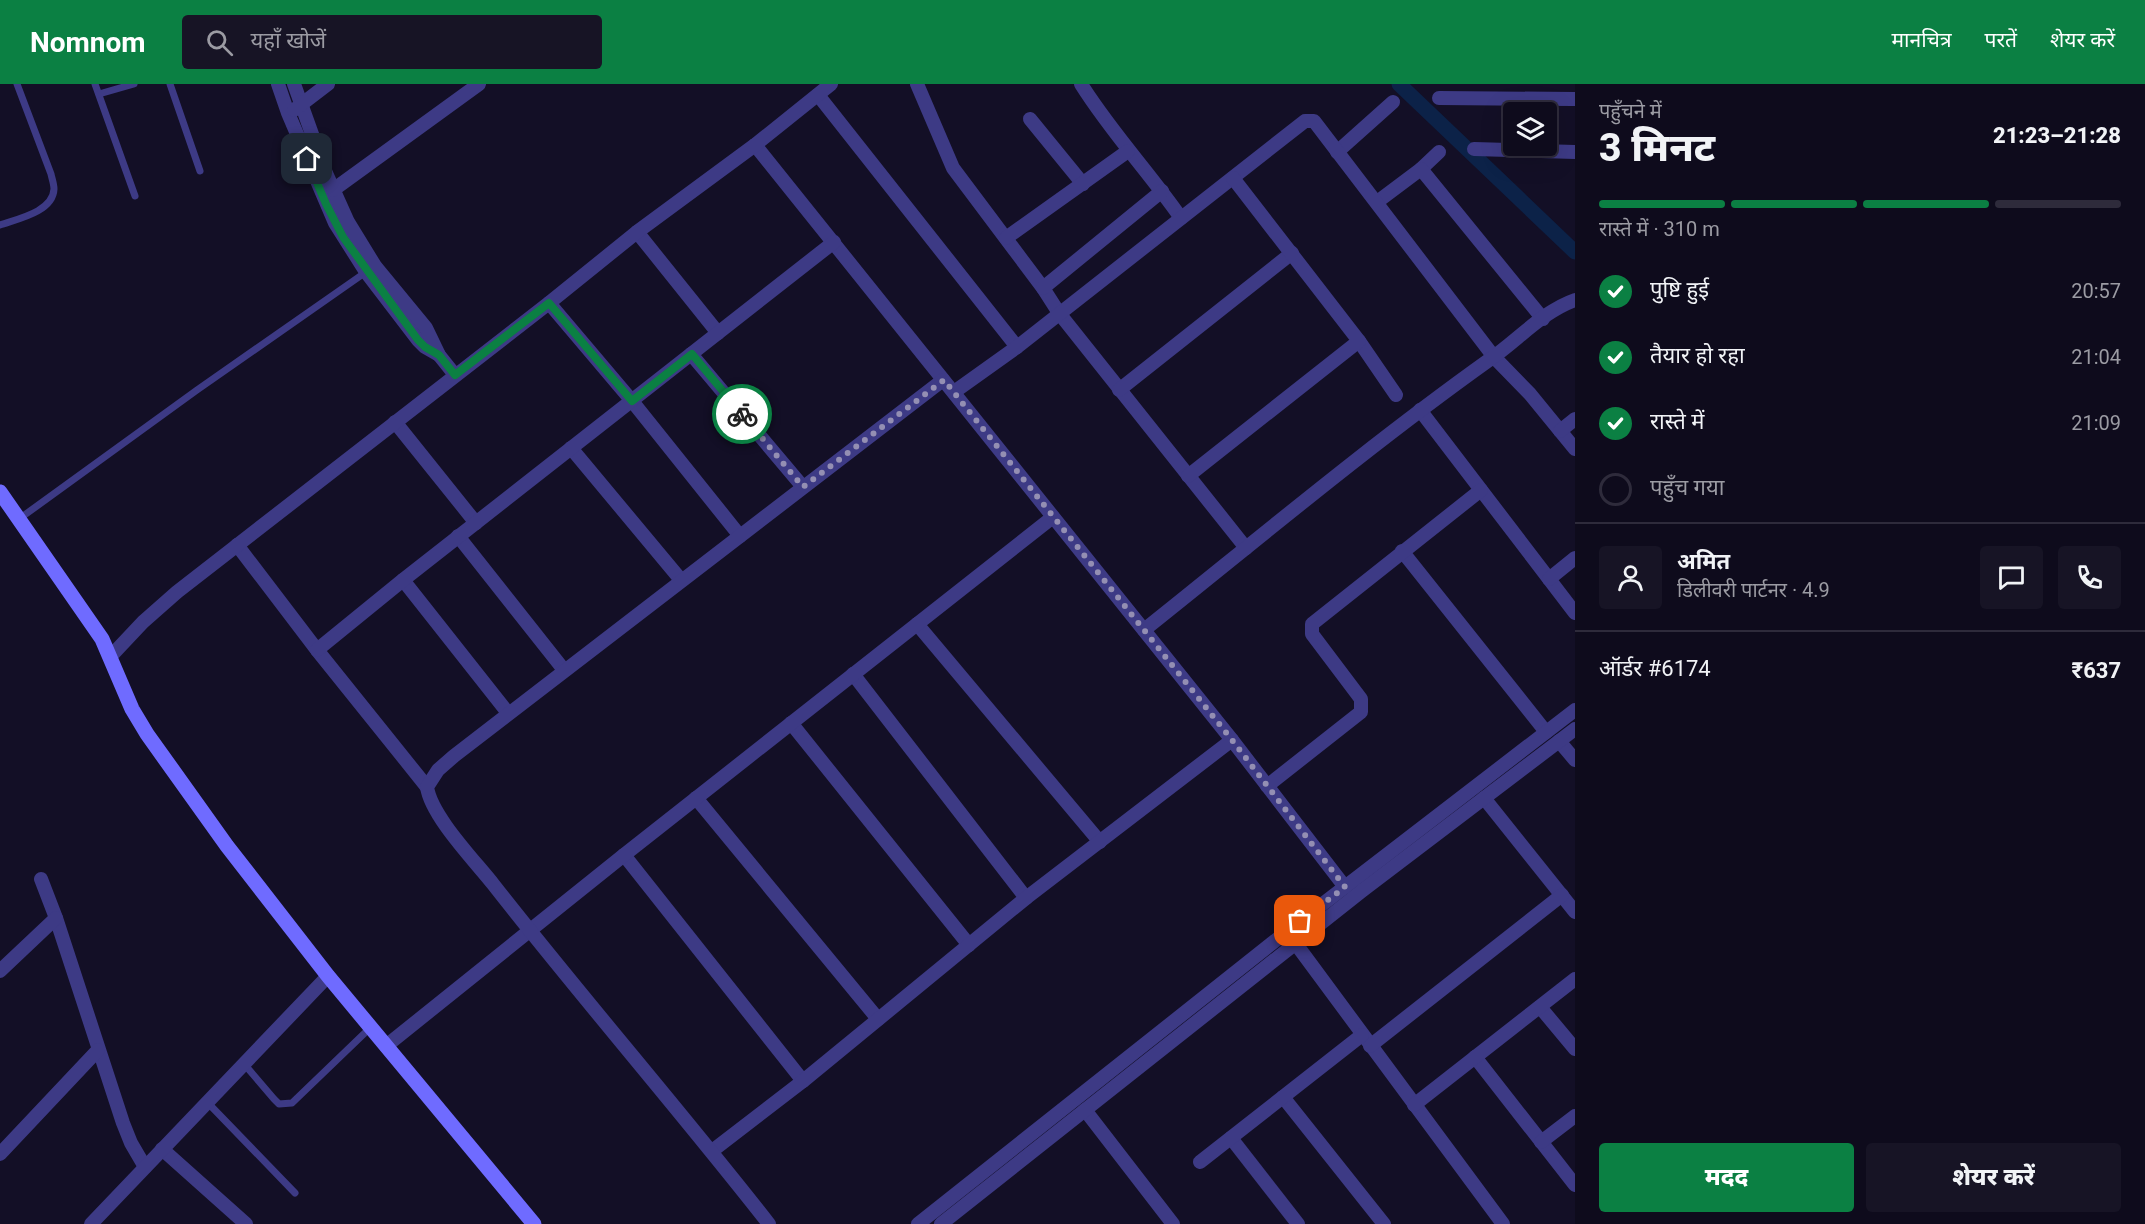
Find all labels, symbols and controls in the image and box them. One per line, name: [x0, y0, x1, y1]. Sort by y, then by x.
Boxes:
search box: [182, 15, 602, 69]
text: Nomnom: [30, 26, 146, 59]
icon: search: [203, 26, 236, 59]
text: यहाँ खोजें: [251, 28, 326, 53]
text: मानचित्र: [1891, 28, 1952, 52]
text: परतें: [1985, 28, 2017, 52]
text: शेयर करें: [2050, 28, 2115, 52]
text: पहुँचने में: [1599, 99, 1662, 123]
map controls: [1503, 102, 1557, 156]
button: layers: [1503, 102, 1557, 156]
text: 21:23–21:28: [1993, 123, 2121, 148]
text: 3 मिनट: [1599, 125, 1715, 171]
pin: [281, 133, 332, 184]
icon: home: [290, 142, 323, 175]
text: रास्ते में · 310 m: [1599, 217, 1720, 241]
icon: check: [1599, 275, 1632, 308]
text: पुष्टि हुई: [1650, 277, 1709, 302]
text: 20:57: [2071, 279, 2121, 303]
icon: check: [1599, 341, 1632, 374]
text: तैयार हो रहा: [1650, 343, 1745, 368]
text: 21:04: [2071, 345, 2121, 369]
courier: [712, 384, 772, 444]
icon: bike: [726, 398, 759, 431]
icon: check: [1599, 407, 1632, 440]
text: रास्ते में: [1650, 409, 1704, 434]
text: 21:09: [2071, 411, 2121, 435]
text: पहुँच गया: [1650, 475, 1724, 500]
button: person: [1599, 546, 1662, 609]
button: chat: [1980, 546, 2043, 609]
button: phone: [2058, 546, 2121, 609]
text: अमित: [1677, 549, 1730, 574]
text: डिलीवरी पार्टनर · 4.9: [1677, 578, 1830, 602]
text: ऑर्डर #6174: [1599, 656, 1711, 681]
text: ₹637: [2072, 658, 2121, 683]
pin: [1274, 895, 1325, 946]
icon: bag: [1283, 904, 1316, 937]
button: मदद: [1599, 1143, 1854, 1212]
button: शेयर करें: [1866, 1143, 2121, 1212]

